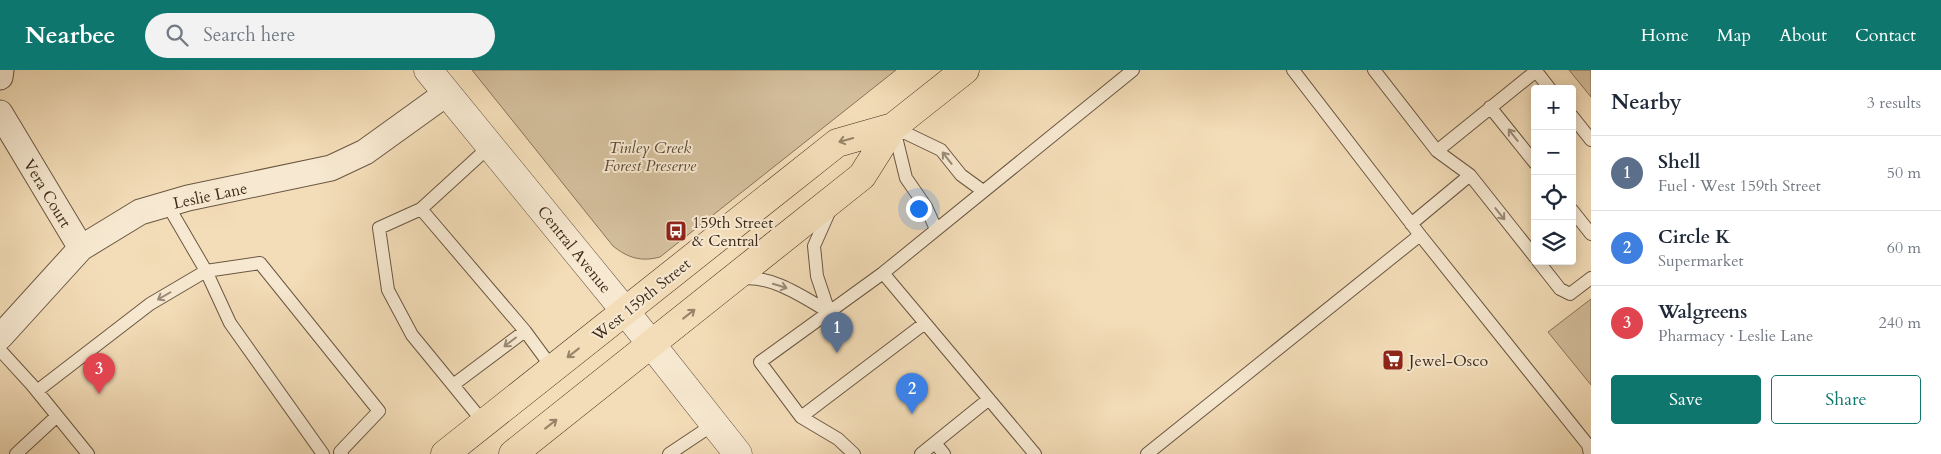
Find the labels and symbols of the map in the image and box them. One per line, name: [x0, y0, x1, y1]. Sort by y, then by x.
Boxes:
one-way arrow: [1507, 129, 1518, 142]
one-way arrow: [839, 136, 855, 146]
park label: Tinley Creek Forest Preserve: [604, 137, 697, 177]
one-way arrow: [942, 152, 953, 165]
street label: Vera Court: [18, 155, 76, 232]
street label: Leslie Lane: [171, 177, 249, 215]
your location: [906, 196, 932, 222]
street label: Central Avenue: [532, 201, 616, 298]
one-way arrow: [1495, 207, 1506, 220]
place label: 159th Street & Central: [692, 212, 773, 252]
bus stop icon: 159th Street & Central: [664, 219, 688, 243]
street label: West 159th Street: [587, 253, 696, 347]
one-way arrow: [771, 282, 787, 291]
one-way arrow: [157, 291, 171, 301]
one-way arrow: [682, 309, 695, 320]
pin: 1: [821, 312, 853, 353]
one-way arrow: [503, 337, 517, 347]
one-way arrow: [567, 347, 580, 358]
supermarket icon: Jewel-Osco: [1381, 348, 1405, 372]
place label: Jewel-Osco: [1407, 350, 1488, 372]
pin: 3: [83, 353, 115, 394]
pin: 2: [896, 373, 928, 414]
one-way arrow: [544, 418, 557, 429]

